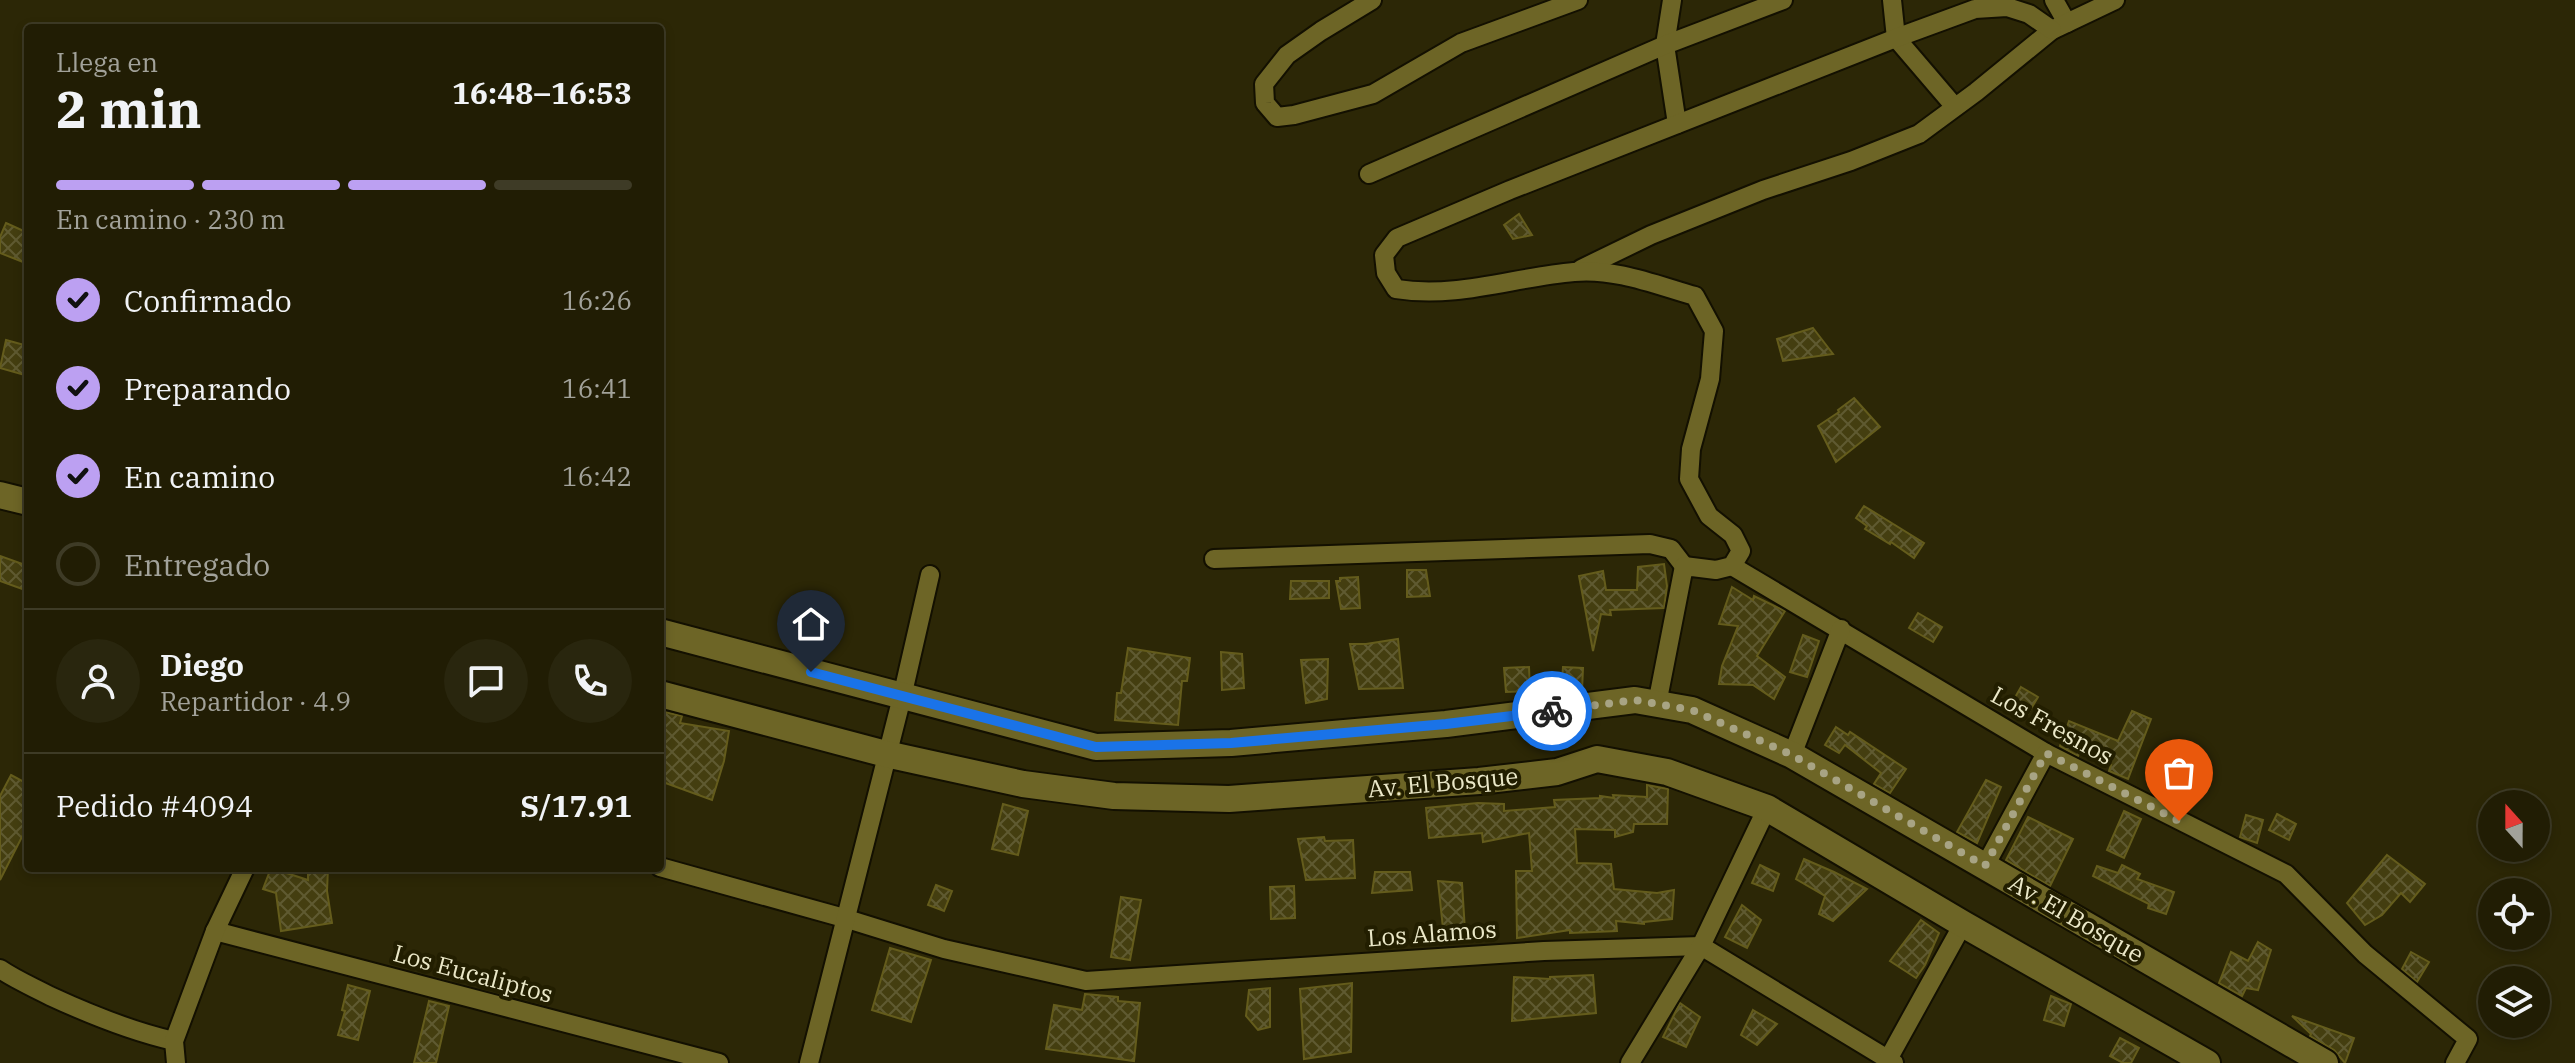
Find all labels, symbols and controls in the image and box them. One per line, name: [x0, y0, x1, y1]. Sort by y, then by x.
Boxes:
text: Llega en: [56, 45, 158, 79]
text: 16:48–16:53: [452, 73, 632, 112]
text: 2 min: [56, 75, 202, 142]
text: En camino · 230 m: [56, 202, 285, 236]
icon: check: [56, 278, 100, 322]
text: Confirmado: [124, 281, 292, 320]
text: 16:26: [562, 283, 632, 317]
icon: check: [56, 366, 100, 410]
text: Preparando: [124, 369, 291, 408]
text: 16:41: [562, 371, 632, 405]
icon: check: [56, 454, 100, 498]
text: En camino: [124, 457, 275, 496]
text: 16:42: [562, 459, 632, 493]
text: Entregado: [124, 545, 270, 584]
pin: [777, 590, 845, 672]
icon: home: [789, 602, 833, 646]
button: person: [56, 639, 140, 723]
button: chat: [444, 639, 528, 723]
button: phone: [548, 639, 632, 723]
text: Diego: [160, 645, 244, 684]
courier: [1512, 671, 1592, 751]
street label: Los Fresnos: [1986, 678, 2119, 772]
text: Repartidor · 4.9: [160, 684, 351, 718]
icon: bike: [1530, 689, 1574, 733]
pin: [2145, 739, 2213, 821]
icon: bag: [2157, 751, 2201, 795]
street label: Av. El Bosque: [1366, 759, 1519, 805]
text: Pedido #4094: [56, 786, 253, 825]
text: S/17.91: [520, 786, 632, 825]
north arrow: [2478, 790, 2550, 862]
map controls: [2478, 790, 2550, 1038]
street label: Av. El Bosque: [2003, 867, 2150, 970]
button: locate: [2478, 878, 2550, 950]
street label: Los Alamos: [1366, 913, 1498, 953]
street label: Los Eucaliptos: [390, 936, 557, 1010]
button: layers: [2478, 966, 2550, 1038]

